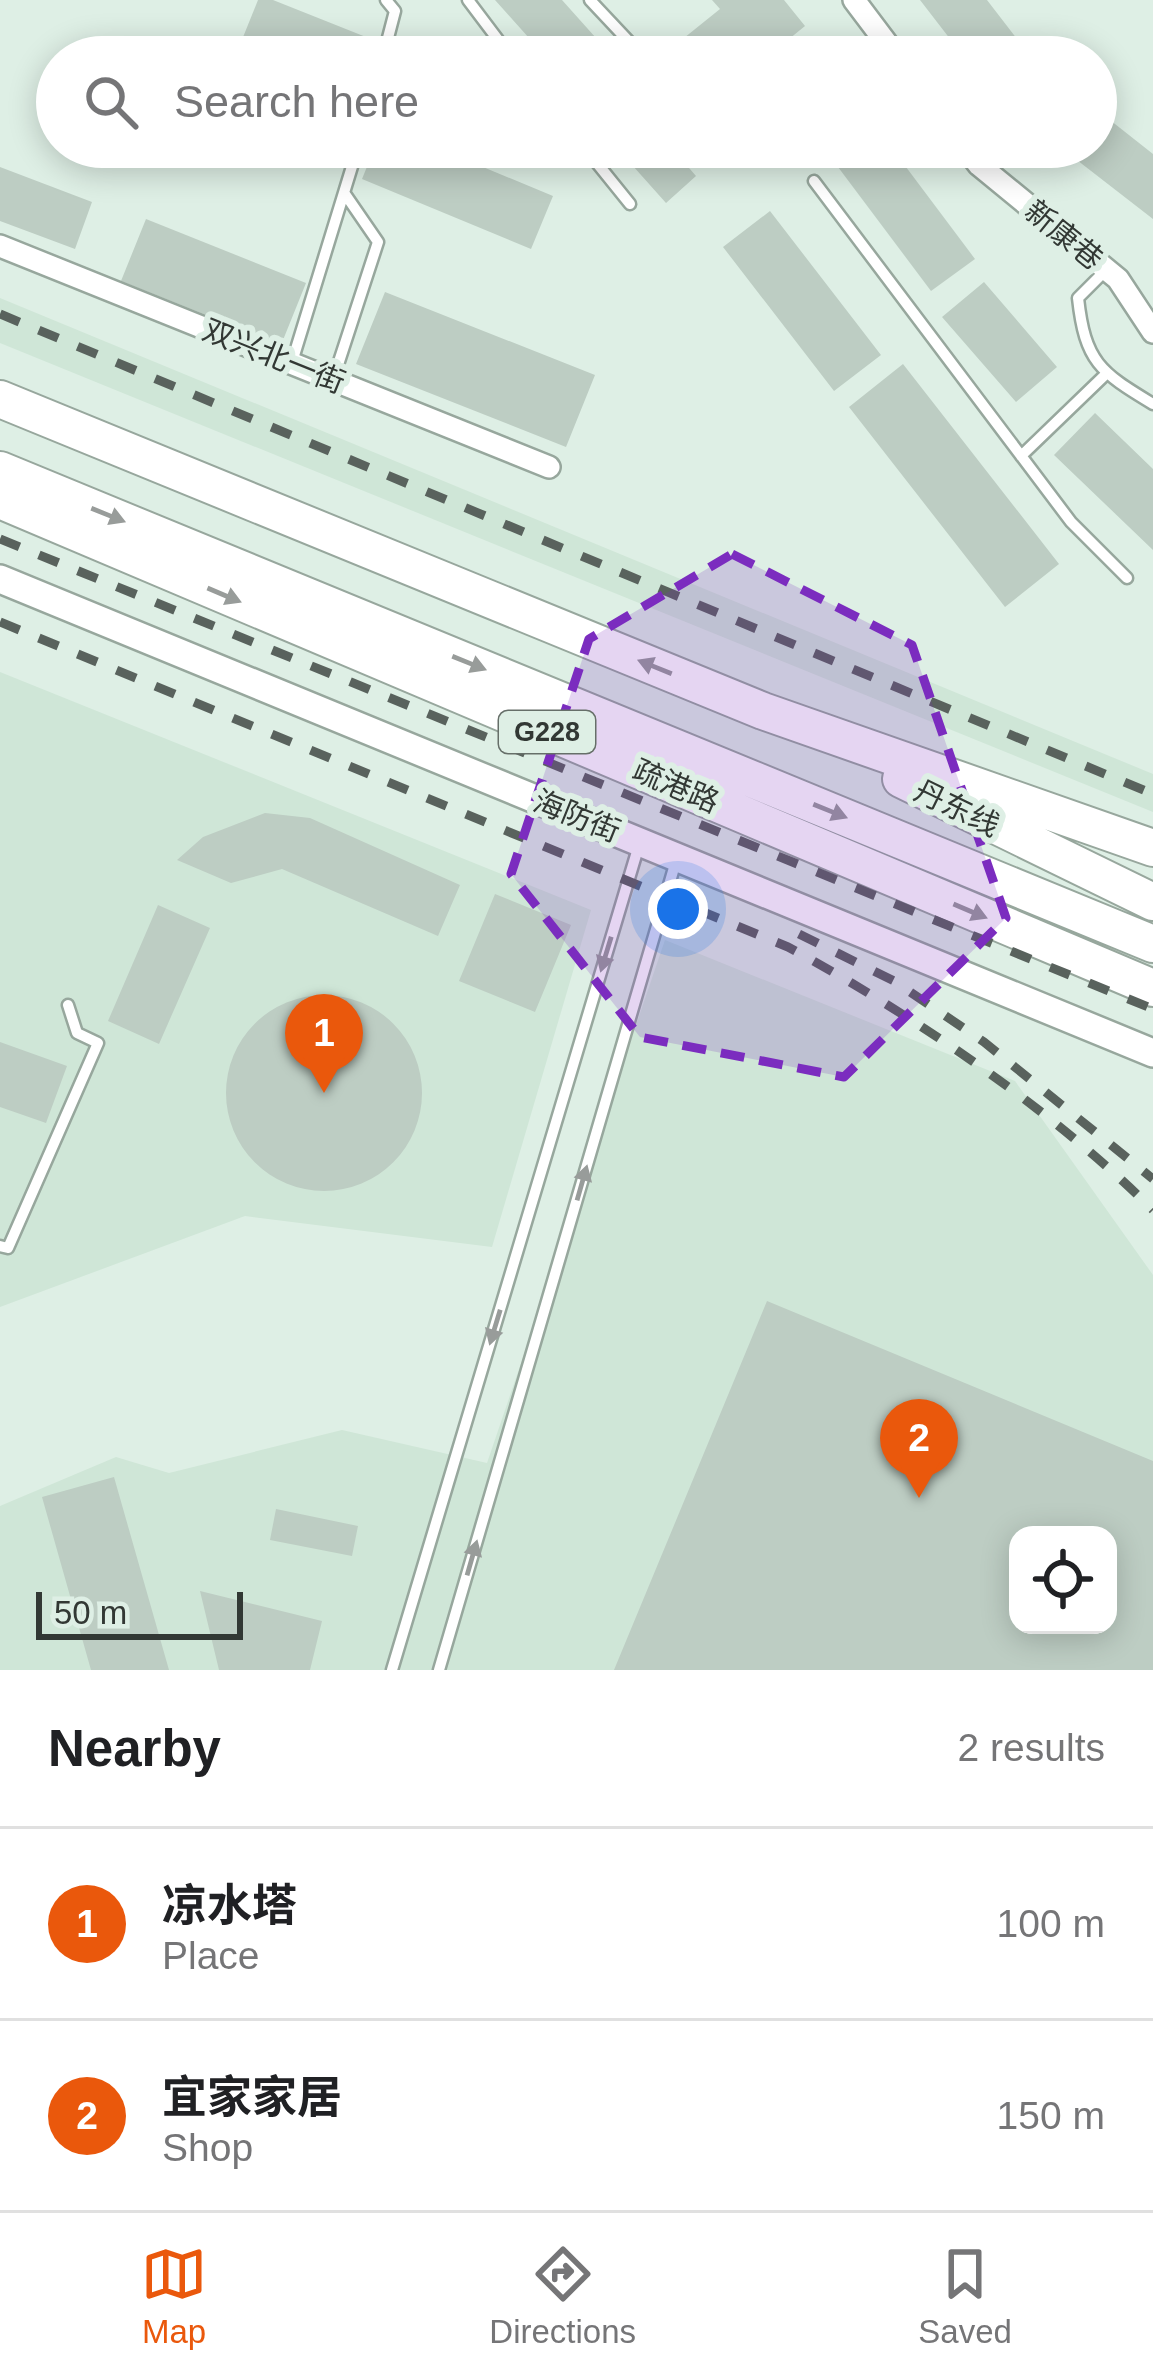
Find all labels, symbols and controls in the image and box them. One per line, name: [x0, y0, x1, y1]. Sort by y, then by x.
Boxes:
search box: [36, 36, 1117, 168]
icon: search: [78, 69, 144, 135]
text: Search here: [174, 76, 419, 127]
street label: 新康巷: [1019, 194, 1109, 276]
street label: 双兴北一街: [198, 313, 350, 399]
one-way arrow: [91, 506, 127, 525]
one-way arrow: [206, 586, 242, 605]
one-way arrow: [451, 654, 487, 673]
one-way arrow: [636, 657, 672, 676]
road number: G228: [499, 711, 595, 753]
street label: 疏港路: [628, 753, 724, 819]
street label: 丹东线: [909, 773, 1005, 843]
street label: 海防街: [529, 784, 625, 848]
one-way arrow: [812, 802, 848, 821]
your location: [648, 879, 708, 939]
one-way arrow: [952, 901, 987, 921]
one-way arrow: [596, 936, 614, 973]
pin: 1: [285, 994, 363, 1093]
one-way arrow: [574, 1165, 592, 1201]
one-way arrow: [484, 1309, 503, 1346]
pin: 2: [880, 1399, 958, 1498]
map controls: [1009, 1526, 1117, 1634]
button: locate: [1009, 1526, 1117, 1634]
one-way arrow: [464, 1539, 482, 1576]
scale bar: [36, 1586, 243, 1639]
text: 50 m: [54, 1594, 127, 1631]
text: Nearby: [48, 1720, 221, 1777]
text: 2 results: [958, 1726, 1105, 1769]
text: 凉水塔: [162, 1880, 297, 1931]
text: 1: [76, 1902, 98, 1945]
text: 100 m: [997, 1902, 1105, 1945]
text: Place: [162, 1934, 260, 1977]
text: 宜家家居: [162, 2072, 342, 2123]
text: 2: [76, 2094, 98, 2137]
text: 150 m: [997, 2094, 1105, 2137]
text: Shop: [162, 2126, 253, 2169]
tab: Map: [141, 2241, 207, 2351]
tab: Directions: [489, 2241, 636, 2351]
tab: Saved: [918, 2241, 1012, 2351]

